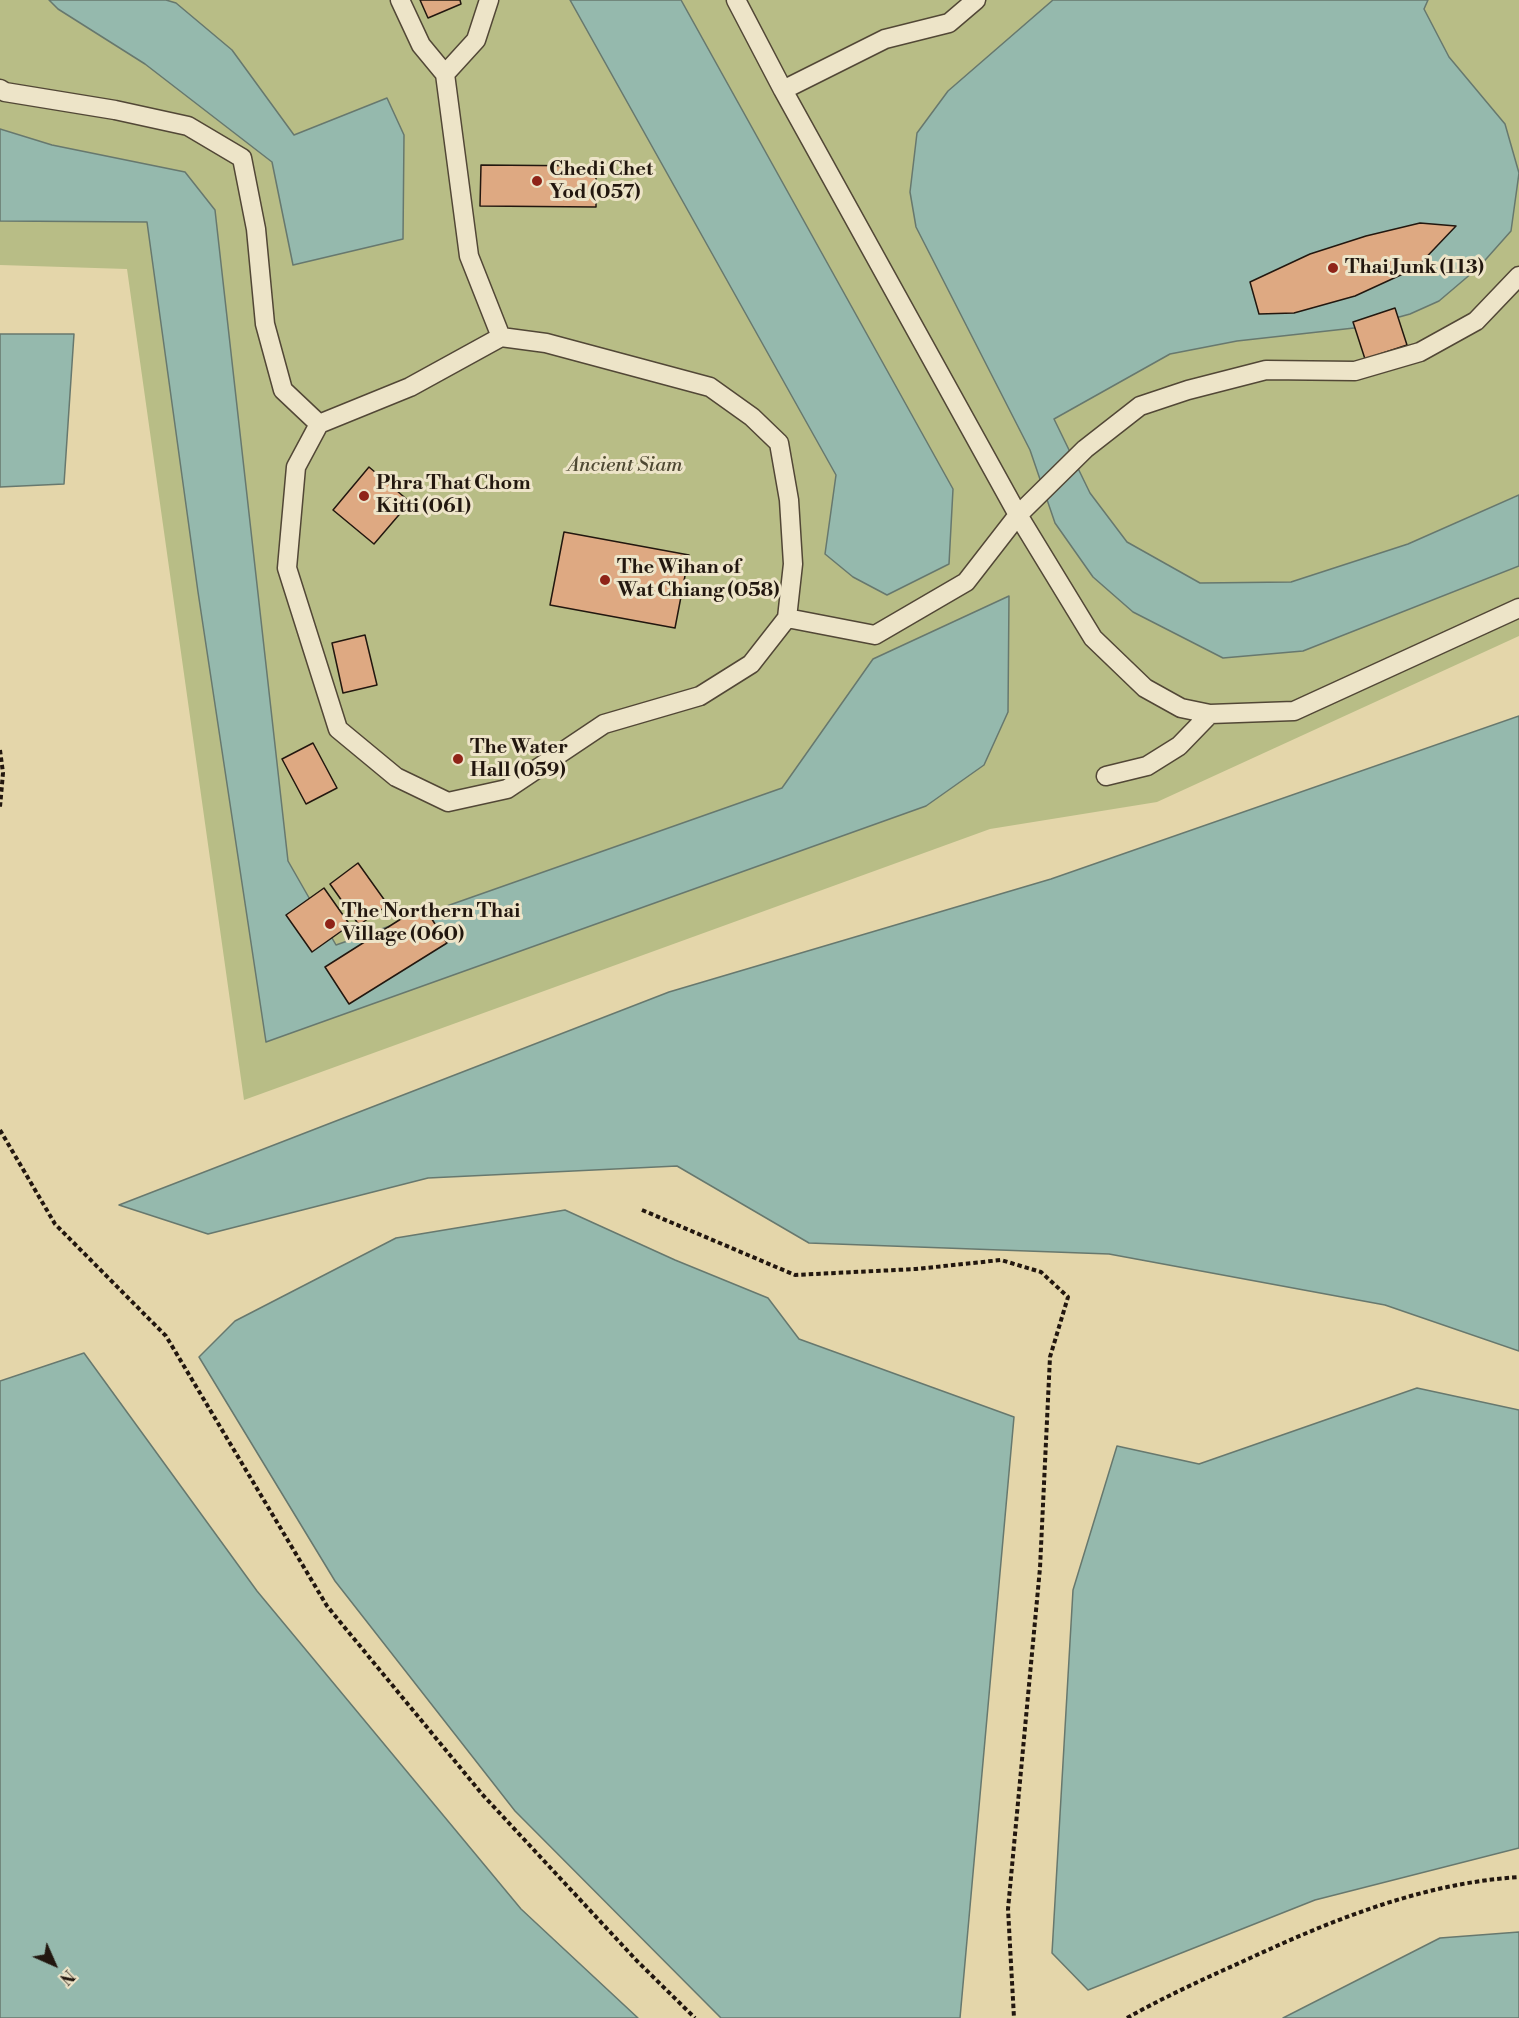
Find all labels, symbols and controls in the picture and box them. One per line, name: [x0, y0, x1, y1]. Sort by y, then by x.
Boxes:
place label: Chedi Chet Yod (057): [549, 158, 653, 205]
marker: Chedi Chet Yod (057): [530, 174, 544, 188]
place label: Thai Junk (113): [1345, 256, 1484, 280]
marker: Thai Junk (113): [1326, 261, 1340, 275]
park label: Ancient Siam: [568, 454, 682, 478]
place label: Phra That Chom Kitti (061): [376, 472, 531, 519]
marker: Phra That Chom Kitti (061): [357, 489, 371, 503]
place label: The Wihan of Wat Chiang (058): [617, 556, 779, 603]
marker: The Wihan of Wat Chiang (058): [598, 573, 612, 587]
place label: The Water Hall (059): [470, 736, 568, 783]
marker: The Water Hall (059): [451, 752, 465, 766]
place label: The Northern Thai Village (060): [342, 900, 520, 947]
marker: The Northern Thai Village (060): [323, 917, 337, 931]
north arrow: [24, 1934, 84, 1994]
text: N: [55, 1965, 78, 1988]

